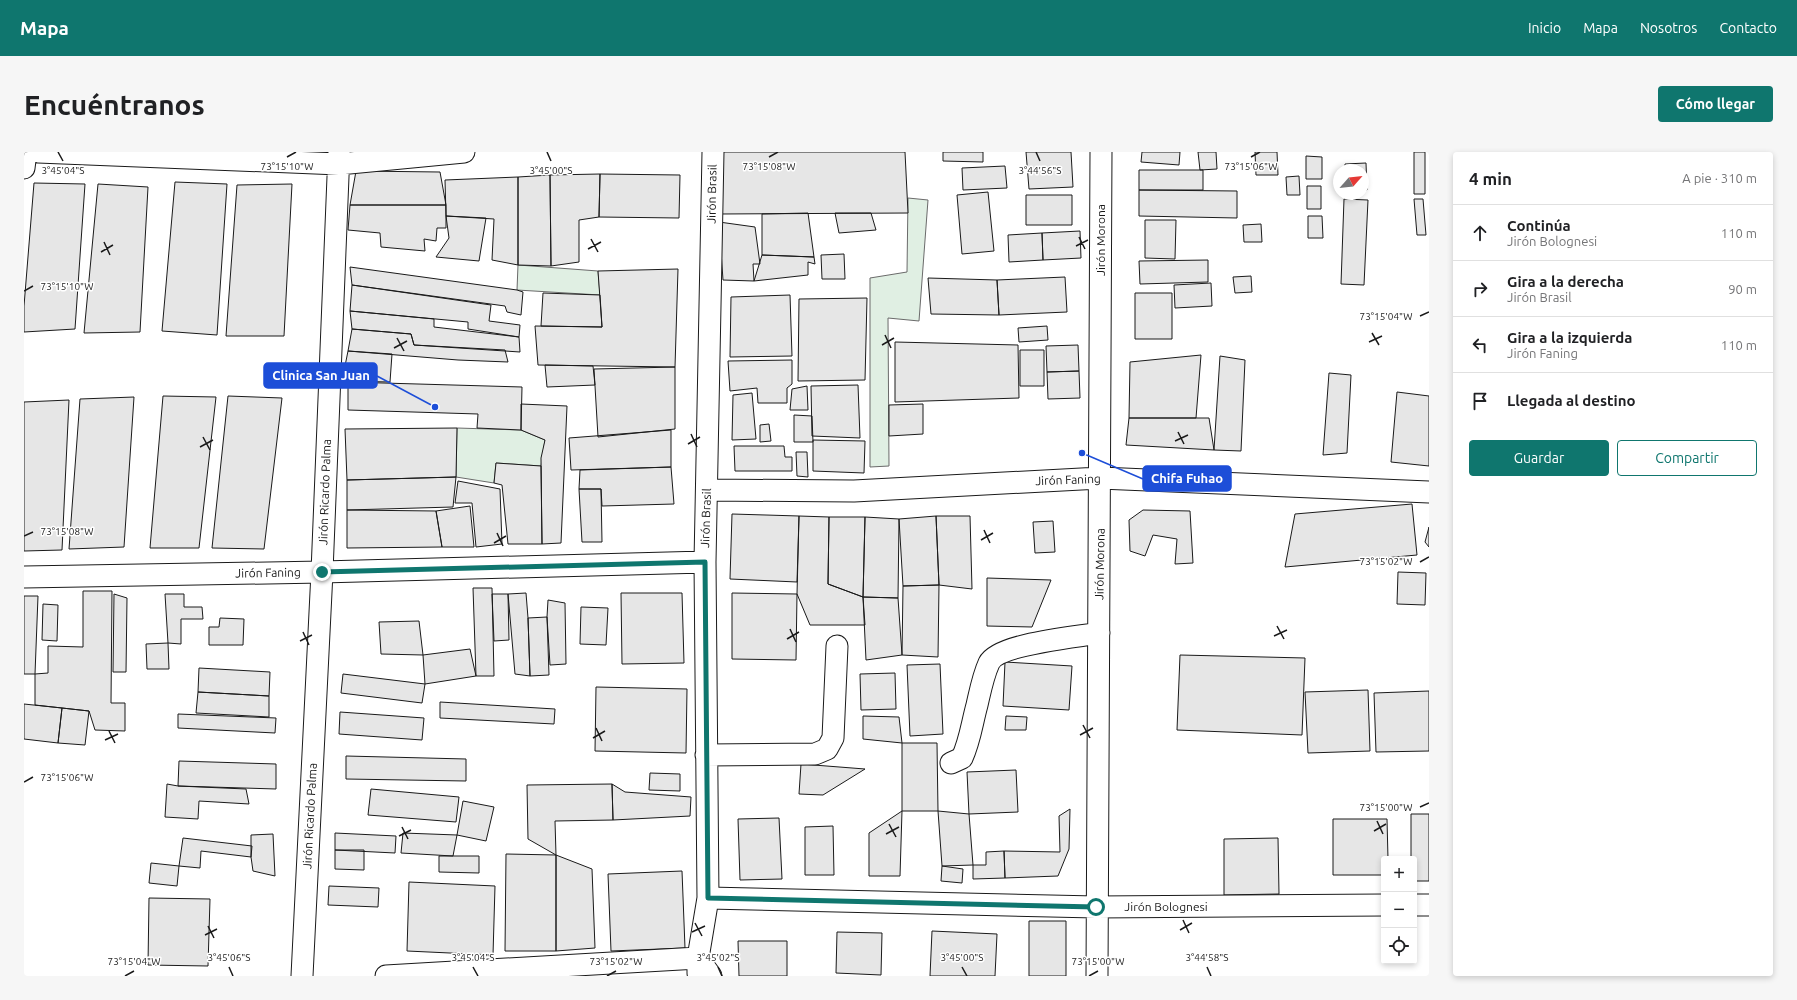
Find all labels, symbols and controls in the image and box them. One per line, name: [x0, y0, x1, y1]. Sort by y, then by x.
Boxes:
text: Mapa: [20, 17, 69, 39]
text: Inicio: [1528, 20, 1561, 36]
text: Mapa: [1583, 20, 1618, 36]
text: Nosotros: [1640, 20, 1697, 36]
text: Contacto: [1719, 20, 1777, 36]
button: Cómo llegar: [1658, 86, 1773, 122]
text: Encuéntranos: [24, 89, 205, 120]
text: 73°15'10"W: [261, 161, 313, 172]
text: 73°15'08"W: [743, 161, 795, 172]
text: 73°15'06"W: [1225, 161, 1277, 172]
street label: Jirón Brasil: [704, 164, 719, 224]
north arrow: [1333, 164, 1369, 200]
text: 3°45'04"S: [41, 165, 85, 176]
text: 3°45'00"S: [529, 165, 573, 176]
text: 3°44'56"S: [1018, 165, 1062, 176]
text: 4 min: [1469, 169, 1512, 188]
text: A pie · 310 m: [1682, 171, 1757, 185]
street label: Jirón Morona: [1094, 204, 1107, 276]
text: Continúa: [1507, 217, 1571, 234]
icon: ahead: [1469, 222, 1491, 244]
text: 110 m: [1721, 226, 1757, 240]
text: Jirón Bolognesi: [1507, 234, 1597, 248]
text: Gira a la derecha: [1507, 273, 1624, 290]
icon: right: [1469, 278, 1491, 300]
text: 73°15'10"W: [41, 281, 93, 292]
text: 90 m: [1728, 282, 1757, 296]
text: Jirón Brasil: [1507, 290, 1572, 304]
text: 73°15'04"W: [1360, 311, 1412, 322]
text: Gira a la izquierda: [1507, 329, 1633, 346]
icon: left: [1469, 334, 1491, 356]
text: 110 m: [1721, 338, 1757, 352]
text: Jirón Faning: [1507, 346, 1578, 360]
callout: Clinica San Juan: [264, 363, 377, 388]
text: Clinica San Juan: [272, 368, 370, 382]
icon: arrive: [1469, 390, 1491, 412]
text: Llegada al destino: [1507, 392, 1636, 409]
street label: Jirón Ricardo Palma: [316, 439, 333, 545]
button: Guardar: [1469, 440, 1609, 476]
button: Compartir: [1617, 440, 1757, 476]
callout: Chifa Fuhao: [1143, 466, 1231, 491]
text: Chifa Fuhao: [1151, 471, 1223, 485]
street label: Jirón Faning: [1035, 472, 1101, 487]
street label: Jirón Brasil: [698, 488, 713, 548]
text: 73°15'08"W: [41, 526, 93, 537]
street label: Jirón Morona: [1092, 528, 1107, 600]
text: 73°15'02"W: [1360, 556, 1412, 567]
route end: [313, 563, 331, 581]
street label: Jirón Faning: [235, 565, 301, 580]
street label: Jirón Ricardo Palma: [300, 763, 319, 869]
text: 73°15'06"W: [41, 772, 93, 783]
text: 73°15'00"W: [1360, 802, 1412, 813]
map controls: [1381, 856, 1417, 964]
button: +: [1381, 856, 1417, 892]
button: −: [1381, 892, 1417, 928]
route start: [1087, 898, 1105, 916]
street label: Jirón Bolognesi: [1124, 900, 1208, 913]
button: locate: [1381, 928, 1417, 964]
text: 3°45'06"S: [207, 952, 251, 963]
text: 3°45'04"S: [451, 952, 495, 963]
text: 3°45'02"S: [696, 952, 740, 963]
text: 3°45'00"S: [940, 952, 984, 963]
text: 3°44'58"S: [1185, 952, 1229, 963]
text: 73°15'04"W: [108, 956, 160, 967]
text: 73°15'02"W: [590, 956, 642, 967]
text: 73°15'00"W: [1072, 956, 1124, 967]

